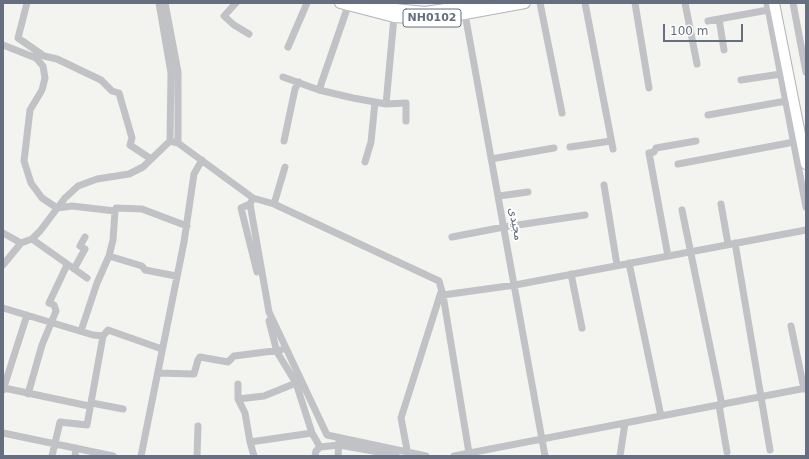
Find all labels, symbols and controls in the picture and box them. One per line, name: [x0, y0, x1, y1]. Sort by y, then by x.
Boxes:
road number: NH0102: [403, 9, 461, 27]
scale bar: [665, 16, 745, 42]
text: 100 m: [670, 24, 708, 38]
street label: مجیدی: [505, 206, 525, 242]

